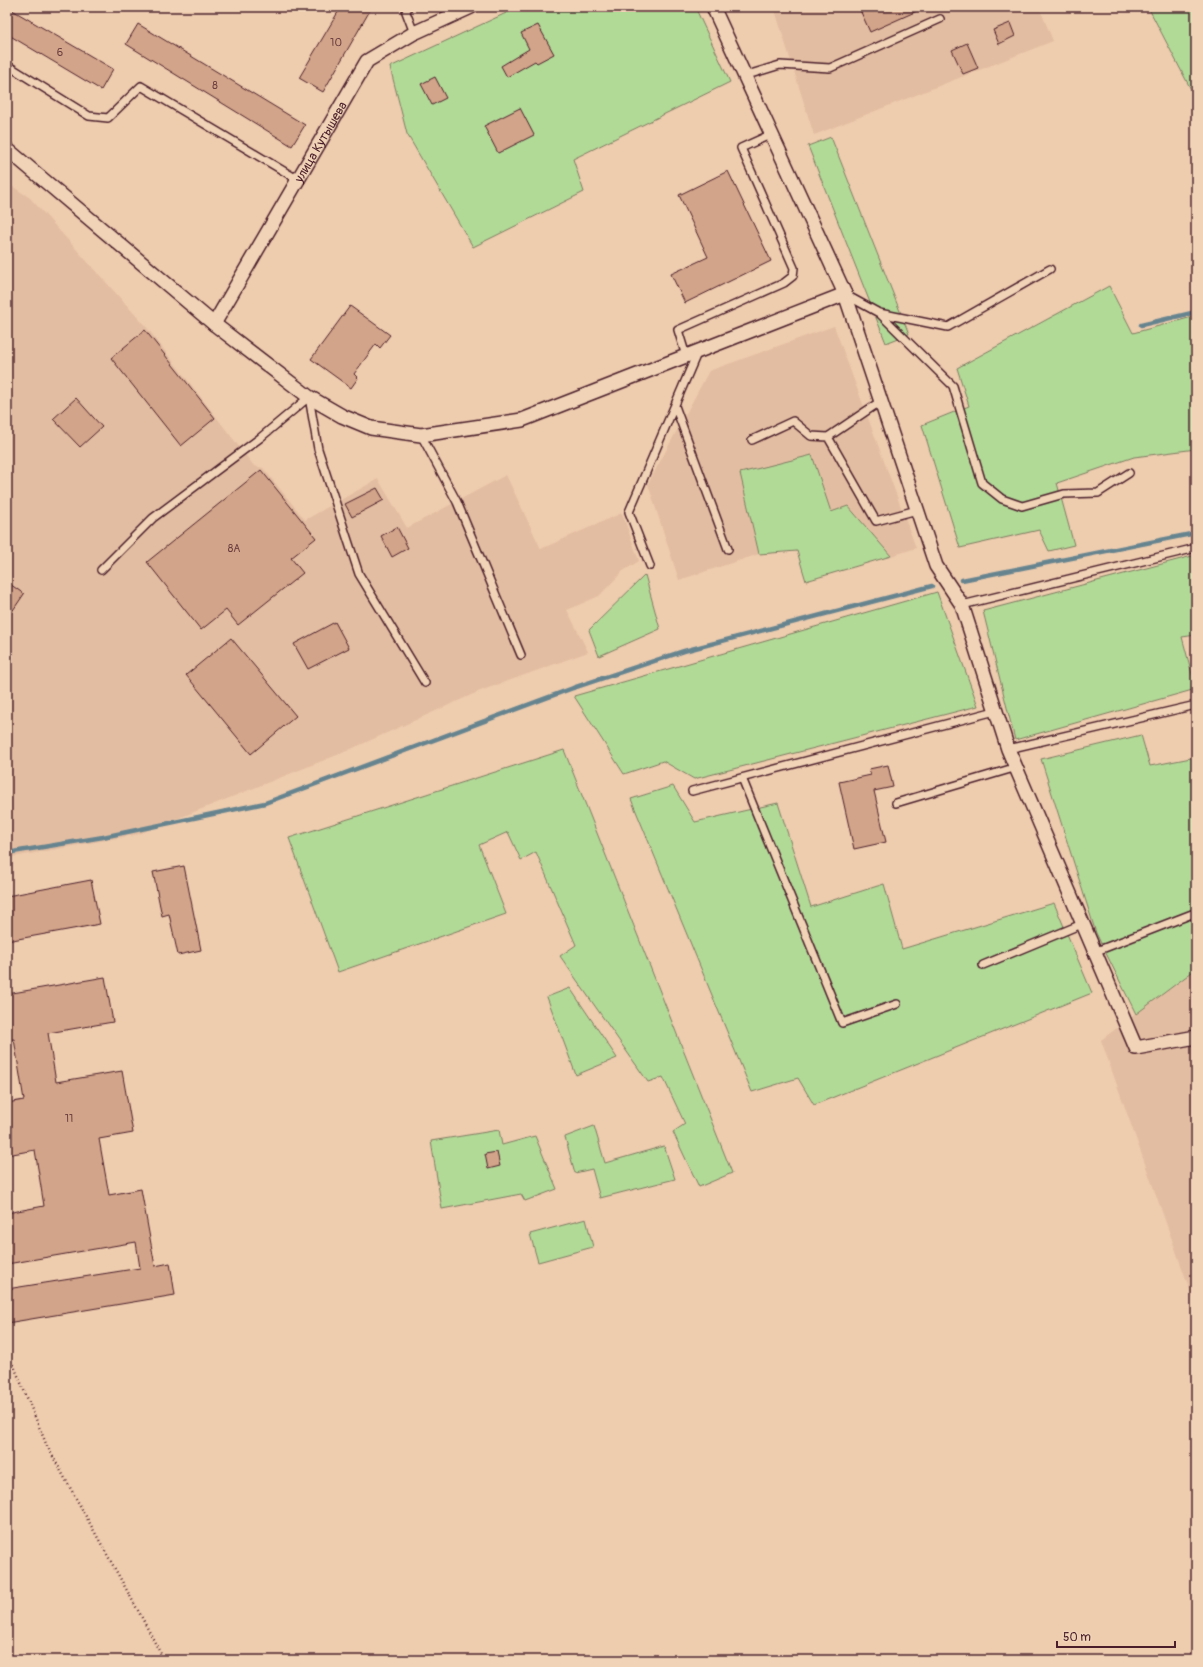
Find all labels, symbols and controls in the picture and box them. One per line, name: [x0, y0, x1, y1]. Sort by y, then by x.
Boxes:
house number: 10: [330, 36, 342, 49]
house number: 6: [57, 46, 63, 59]
house number: 8: [212, 79, 218, 92]
street label: улица Кутышева: [291, 99, 351, 186]
house number: 8А: [228, 542, 240, 555]
house number: 11: [65, 1112, 73, 1125]
scale bar: [1057, 1623, 1175, 1649]
text: 50 m: [1063, 1630, 1091, 1645]

